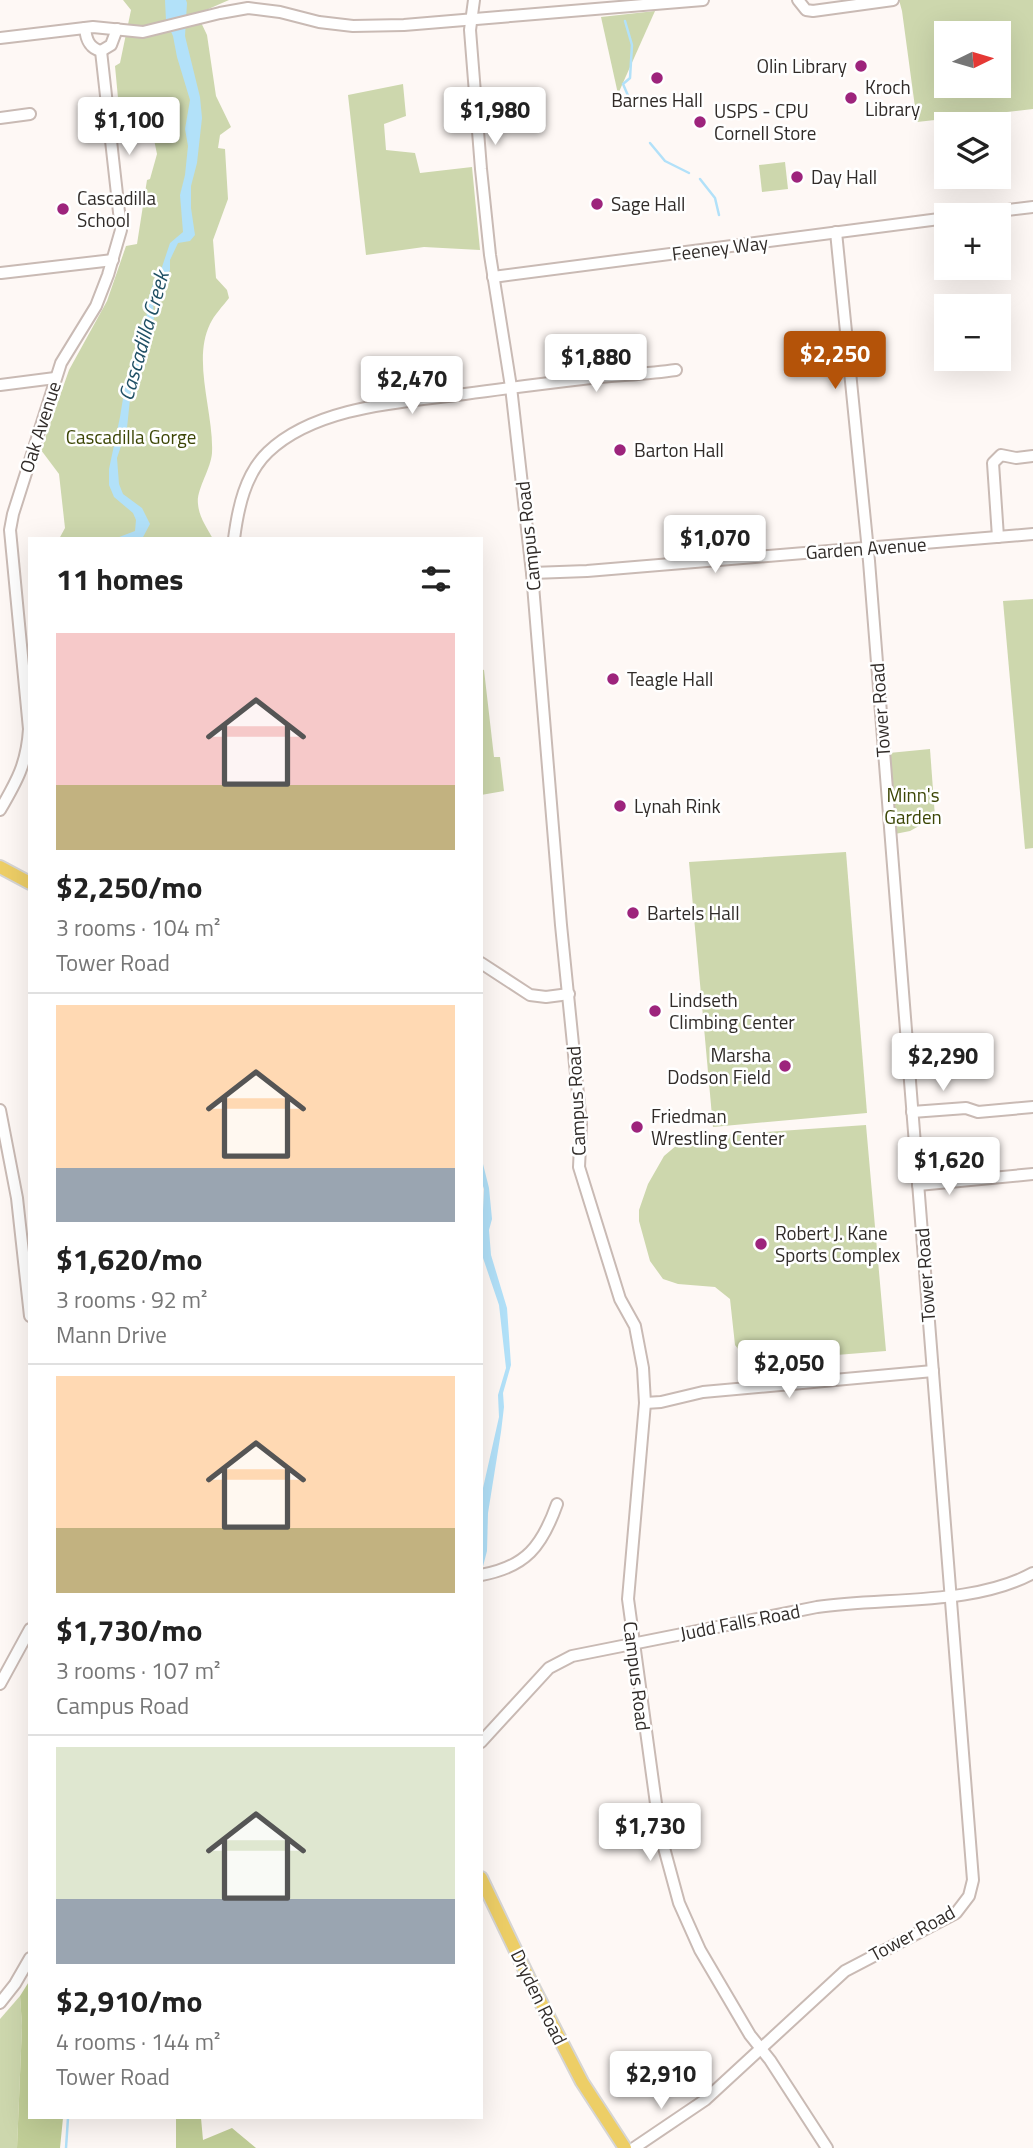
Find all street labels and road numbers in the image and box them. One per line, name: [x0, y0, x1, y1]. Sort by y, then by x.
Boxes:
street label: Feeney Way: [670, 227, 770, 268]
street label: Oak Avenue: [11, 377, 68, 476]
street label: Campus Road: [507, 480, 548, 592]
street label: Garden Avenue: [805, 529, 927, 566]
street label: Tower Road: [862, 662, 897, 758]
street label: Campus Road: [558, 1045, 593, 1157]
street label: Tower Road: [907, 1227, 942, 1323]
street label: Judd Falls Road: [677, 1596, 802, 1647]
street label: Campus Road: [616, 1620, 659, 1732]
street label: Tower Road: [864, 1897, 960, 1968]
street label: Dryden Road: [504, 1944, 575, 2049]

